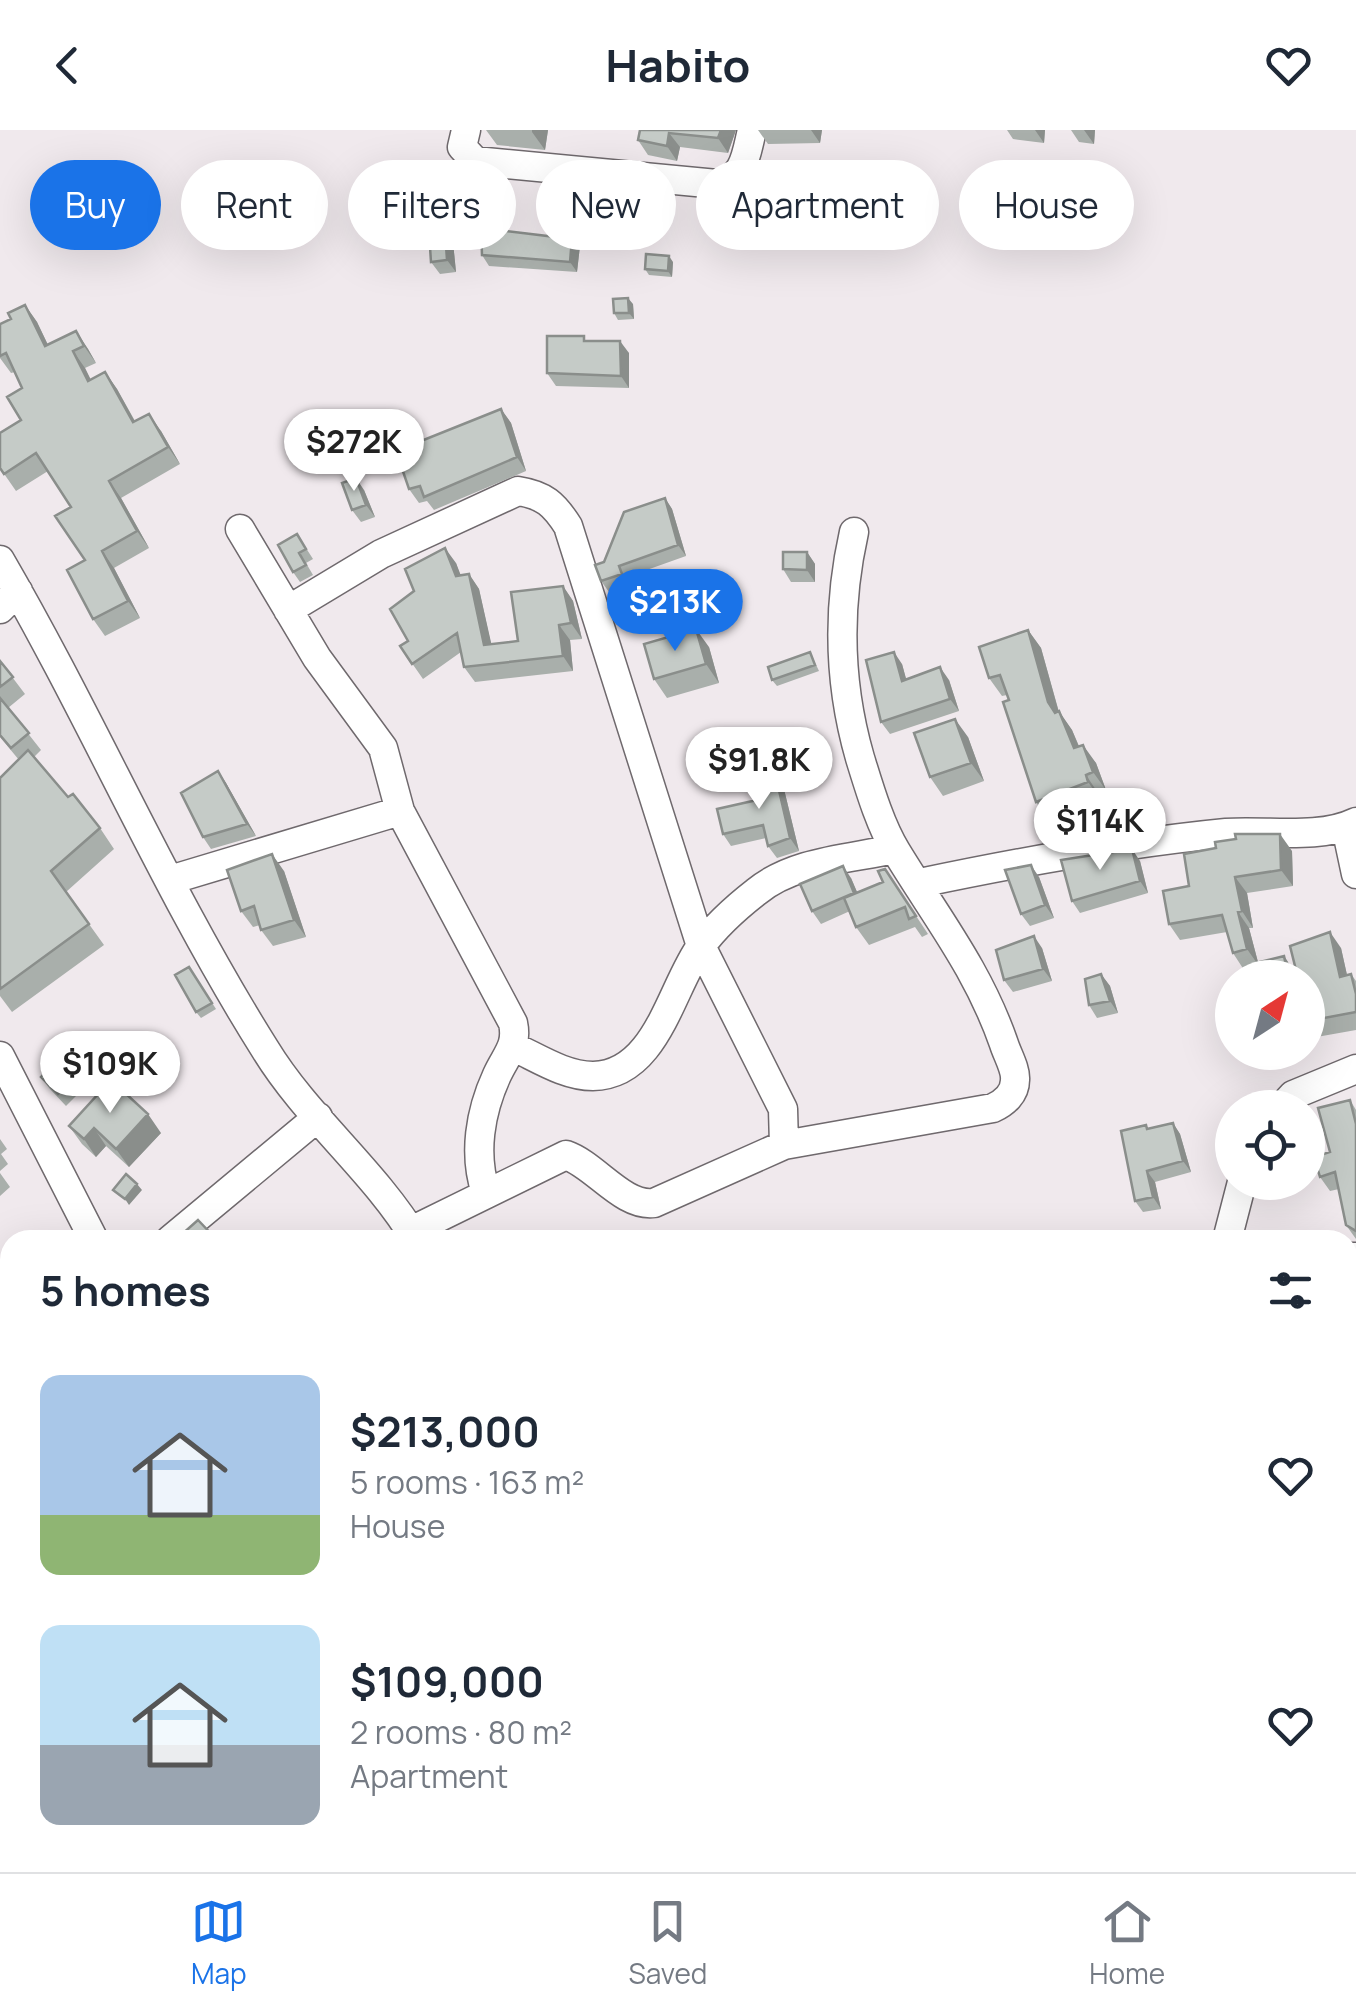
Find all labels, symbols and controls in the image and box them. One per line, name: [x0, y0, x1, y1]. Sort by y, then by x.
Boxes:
text: Habito: [606, 34, 750, 96]
icon: back: [40, 38, 95, 93]
icon: heart: [1261, 38, 1316, 93]
chip: Buy: [30, 160, 161, 250]
chip: Rent: [181, 160, 328, 250]
chip: Filters: [348, 160, 516, 250]
chip: New: [536, 160, 676, 250]
chip: Apartment: [696, 160, 939, 250]
chip: House: [959, 160, 1134, 250]
pin: $272K: [284, 409, 424, 494]
text: $272K: [306, 419, 402, 463]
pin: $213K: [605, 569, 745, 654]
text: $213K: [629, 579, 721, 623]
pin: $91.8K: [678, 727, 840, 812]
text: $91.8K: [708, 737, 810, 781]
pin: $114K: [1030, 788, 1170, 873]
text: $114K: [1056, 798, 1144, 842]
north arrow: [1215, 960, 1325, 1070]
map controls: [1215, 960, 1325, 1200]
pin: $109K: [40, 1031, 180, 1116]
text: $109K: [62, 1041, 158, 1085]
button: locate: [1215, 1090, 1325, 1200]
text: 5 homes: [40, 1261, 211, 1319]
icon: filters: [1263, 1263, 1318, 1318]
text: $213,000: [350, 1402, 540, 1460]
icon: home: [120, 1415, 240, 1535]
icon: heart: [1263, 1448, 1318, 1503]
text: 5 rooms · 163 m²: [350, 1460, 584, 1504]
text: House: [350, 1504, 445, 1548]
text: $109,000: [350, 1652, 544, 1710]
icon: home: [120, 1665, 240, 1785]
icon: heart: [1263, 1698, 1318, 1753]
text: 2 rooms · 80 m²: [350, 1710, 572, 1754]
text: Apartment: [350, 1754, 508, 1798]
tab: Map: [191, 1894, 247, 1992]
tab: Saved: [629, 1894, 707, 1992]
tab: Home: [1089, 1894, 1165, 1992]

